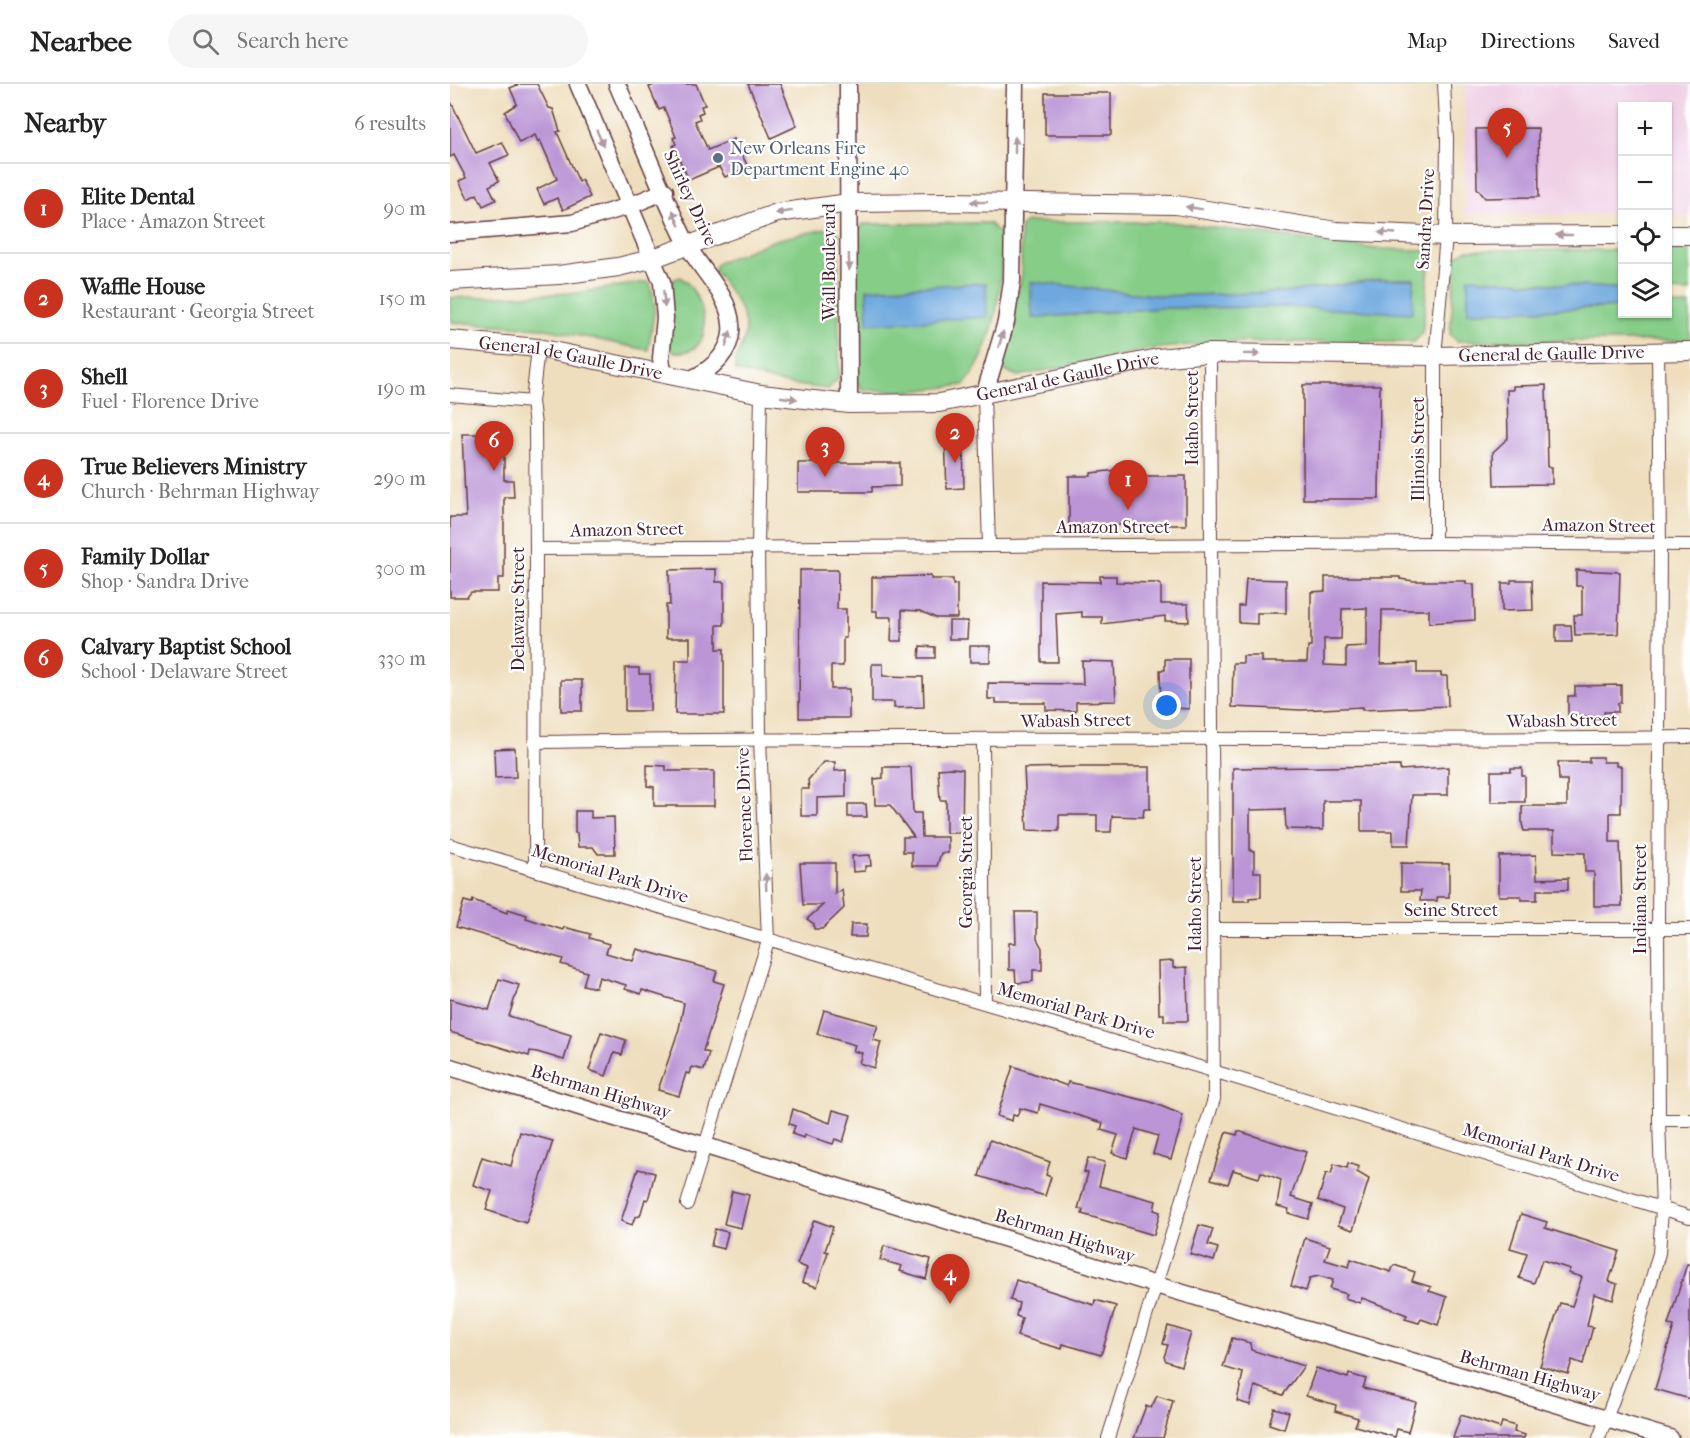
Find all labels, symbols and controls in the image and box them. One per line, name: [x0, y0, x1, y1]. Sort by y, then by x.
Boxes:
search box: [168, 14, 588, 68]
text: Nearbee: [30, 25, 132, 58]
icon: search: [189, 25, 222, 58]
text: Search here: [237, 28, 348, 54]
text: Map: [1407, 29, 1447, 53]
text: Directions: [1480, 29, 1575, 53]
text: Saved: [1608, 29, 1660, 53]
map controls: [1618, 102, 1672, 318]
button: +: [1618, 102, 1672, 156]
text: Nearby: [24, 108, 106, 139]
pin: 5: [1488, 109, 1526, 158]
text: 6 results: [354, 112, 426, 135]
one-way arrow: [596, 129, 605, 147]
one-way arrow: [1010, 135, 1020, 154]
place label: New Orleans Fire Department Engine 40: [730, 138, 909, 180]
street label: Shirley Drive: [659, 147, 721, 249]
marker: New Orleans Fire Department Engine 40: [711, 151, 725, 165]
button: −: [1618, 156, 1672, 210]
street label: Sandra Drive: [1413, 168, 1439, 270]
text: Elite Dental: [81, 184, 195, 210]
text: 1: [40, 197, 47, 220]
text: 90 m: [384, 197, 426, 220]
one-way arrow: [969, 198, 988, 207]
street label: Wall Boulevard: [819, 203, 840, 322]
one-way arrow: [1185, 203, 1204, 212]
one-way arrow: [775, 208, 794, 217]
one-way arrow: [671, 209, 681, 227]
text: Place · Amazon Street: [81, 210, 266, 233]
button: locate: [1618, 210, 1672, 264]
one-way arrow: [1378, 229, 1397, 238]
one-way arrow: [1555, 230, 1574, 240]
one-way arrow: [844, 252, 854, 271]
button: layers: [1618, 264, 1672, 318]
text: Waffle House: [81, 274, 205, 300]
text: 2: [38, 287, 49, 310]
text: 150 m: [378, 287, 426, 310]
one-way arrow: [659, 290, 669, 309]
text: Restaurant · Georgia Street: [81, 300, 315, 323]
one-way arrow: [724, 330, 733, 348]
one-way arrow: [996, 330, 1006, 349]
street label: General de Gaulle Drive: [478, 332, 664, 384]
street label: General de Gaulle Drive: [1458, 341, 1645, 366]
street label: General de Gaulle Drive: [974, 348, 1161, 406]
one-way arrow: [1243, 349, 1262, 359]
text: Shell: [81, 364, 128, 390]
street label: Idaho Street: [1182, 370, 1203, 466]
text: 3: [39, 377, 48, 400]
text: 190 m: [376, 377, 426, 400]
text: Fuel · Florence Drive: [81, 390, 259, 413]
one-way arrow: [780, 393, 799, 402]
street label: Illinois Street: [1408, 396, 1429, 502]
pin: 2: [936, 414, 974, 463]
pin: 6: [474, 422, 513, 471]
pin: 3: [806, 428, 844, 477]
text: True Believers Ministry: [81, 454, 306, 480]
pin: 1: [1108, 460, 1148, 510]
text: 4: [38, 467, 49, 490]
text: 290 m: [373, 467, 426, 490]
text: Church · Behrman Highway: [81, 480, 320, 503]
street label: Amazon Street: [1541, 514, 1657, 538]
street label: Amazon Street: [1055, 517, 1170, 538]
street label: Amazon Street: [569, 518, 685, 542]
text: Family Dollar: [81, 544, 209, 570]
street label: Delaware Street: [508, 546, 529, 671]
text: 5: [39, 557, 48, 580]
text: 300 m: [375, 557, 426, 580]
text: Shop · Sandra Drive: [81, 570, 249, 593]
text: Calvary Baptist School: [81, 634, 291, 660]
text: 6: [38, 647, 49, 670]
text: 330 m: [378, 647, 426, 670]
text: School · Delaware Street: [81, 660, 288, 683]
your location: [1152, 691, 1181, 720]
street label: Wabash Street: [1020, 710, 1132, 732]
street label: Wabash Street: [1506, 710, 1618, 732]
street label: Florence Drive: [732, 747, 758, 863]
street label: Georgia Street: [956, 815, 977, 928]
street label: Memorial Park Drive: [529, 840, 691, 908]
street label: Indiana Street: [1630, 843, 1651, 954]
street label: Idaho Street: [1185, 856, 1206, 952]
one-way arrow: [761, 873, 770, 892]
street label: Seine Street: [1404, 900, 1499, 921]
street label: Memorial Park Drive: [995, 978, 1157, 1044]
street label: Behrman Highway: [528, 1061, 675, 1124]
street label: Memorial Park Drive: [1460, 1119, 1622, 1187]
street label: Behrman Highway: [992, 1205, 1139, 1268]
pin: 4: [930, 1254, 970, 1304]
street label: Behrman Highway: [1457, 1346, 1604, 1407]

